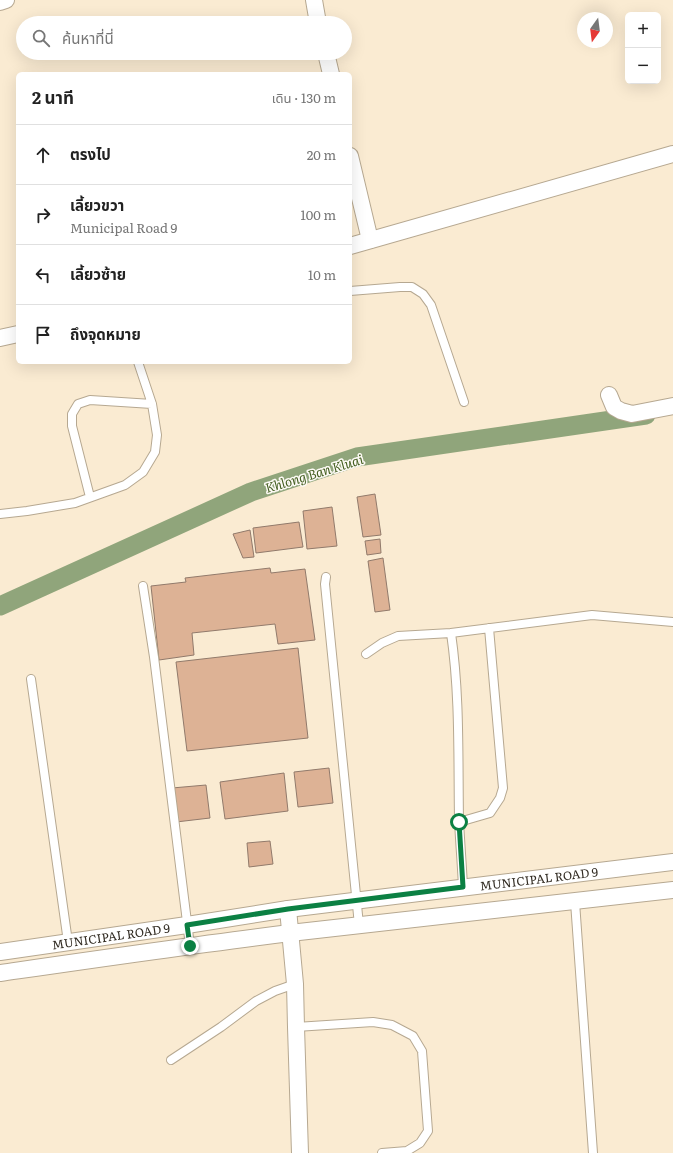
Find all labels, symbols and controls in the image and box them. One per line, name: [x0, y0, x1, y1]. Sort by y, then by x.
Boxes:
north arrow: [577, 12, 613, 48]
map controls: [625, 12, 661, 84]
button: +: [625, 12, 661, 48]
search box: [16, 16, 352, 60]
text: ค้นหาที่นี่: [62, 26, 114, 49]
icon: search: [30, 27, 52, 49]
button: −: [625, 48, 661, 84]
text: 2 นาที: [32, 84, 74, 109]
text: เดิน · 130 m: [272, 88, 336, 107]
text: ตรงไป: [70, 142, 111, 165]
icon: ahead: [32, 144, 54, 166]
text: 20 m: [307, 145, 336, 164]
text: เลี้ยวขวา: [70, 193, 124, 216]
icon: right: [32, 204, 54, 226]
text: 100 m: [300, 205, 336, 224]
text: Municipal Road 9: [70, 218, 177, 237]
text: เลี้ยวซ้าย: [70, 262, 126, 285]
icon: left: [32, 264, 54, 286]
text: 10 m: [308, 265, 336, 284]
text: ถึงจุดหมาย: [70, 322, 141, 345]
icon: arrive: [32, 324, 54, 346]
water label: Khlong Ban Kluai: [263, 449, 365, 497]
route start: [450, 813, 468, 831]
street label: MUNICIPAL ROAD 9: [479, 862, 599, 895]
street label: MUNICIPAL ROAD 9: [51, 919, 171, 953]
route end: [181, 937, 199, 955]

